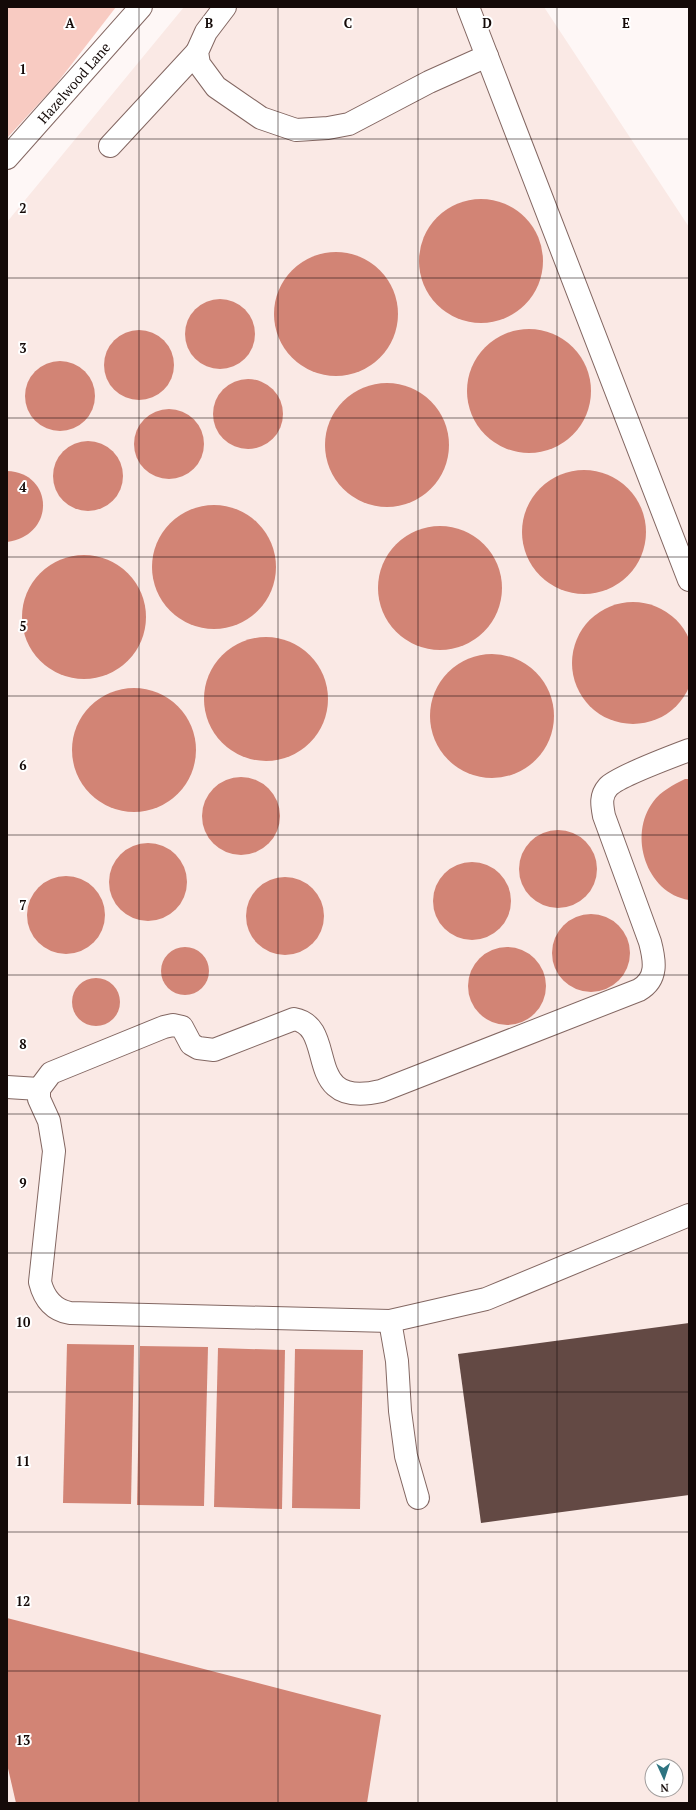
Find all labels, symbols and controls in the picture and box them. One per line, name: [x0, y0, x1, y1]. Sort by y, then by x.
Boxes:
text: A: [65, 14, 75, 32]
text: B: [205, 14, 213, 32]
text: C: [344, 14, 352, 32]
text: D: [482, 14, 492, 32]
text: E: [622, 14, 630, 32]
street label: Hazelwood Lane: [33, 38, 114, 127]
text: 1: [19, 60, 27, 78]
text: 2: [19, 199, 27, 217]
text: 3: [19, 339, 27, 357]
text: 4: [19, 478, 27, 496]
text: 5: [19, 617, 27, 635]
text: 6: [19, 756, 27, 774]
text: 7: [19, 896, 27, 914]
text: 8: [19, 1035, 27, 1053]
text: 9: [19, 1174, 27, 1192]
text: 10: [16, 1313, 31, 1331]
text: 11: [16, 1452, 30, 1470]
text: 12: [16, 1592, 30, 1610]
text: 13: [16, 1731, 30, 1749]
north arrow: [644, 1758, 684, 1798]
text: N: [659, 1781, 669, 1795]

